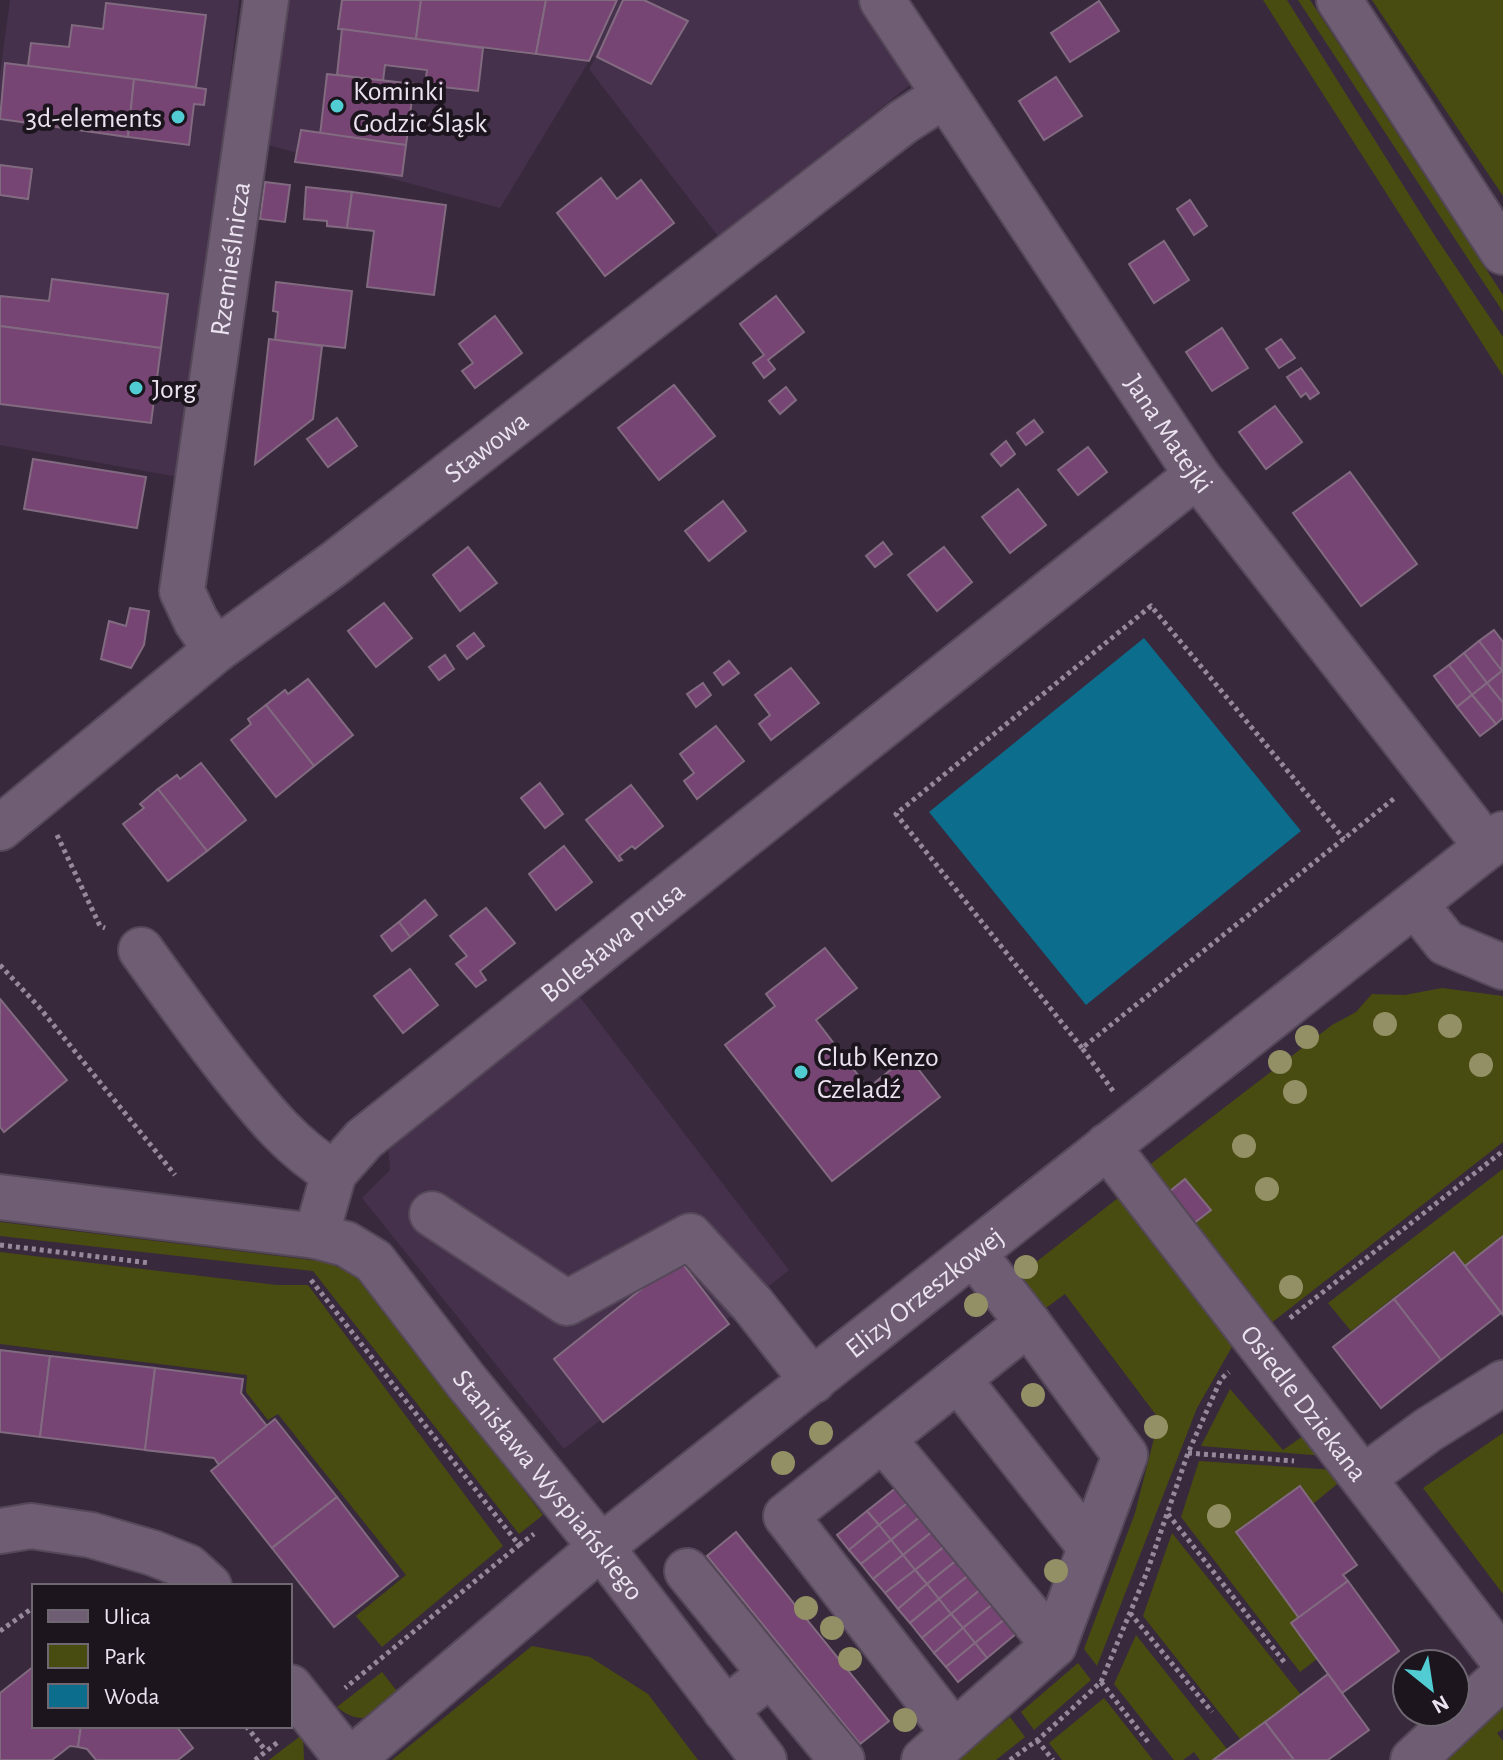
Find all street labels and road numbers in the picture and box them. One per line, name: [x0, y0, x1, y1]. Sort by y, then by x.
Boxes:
street label: Rzemieślnicza: [206, 180, 256, 338]
street label: Jana Matejki: [1118, 370, 1218, 499]
street label: Stawowa: [440, 407, 534, 489]
street label: Bolesława Prusa: [536, 877, 691, 1009]
street label: Elizy Orzeszkowej: [841, 1223, 1009, 1364]
street label: Osiedle Dziekana: [1235, 1321, 1372, 1487]
street label: Stanisława Wyspiańskiego: [447, 1365, 648, 1606]

